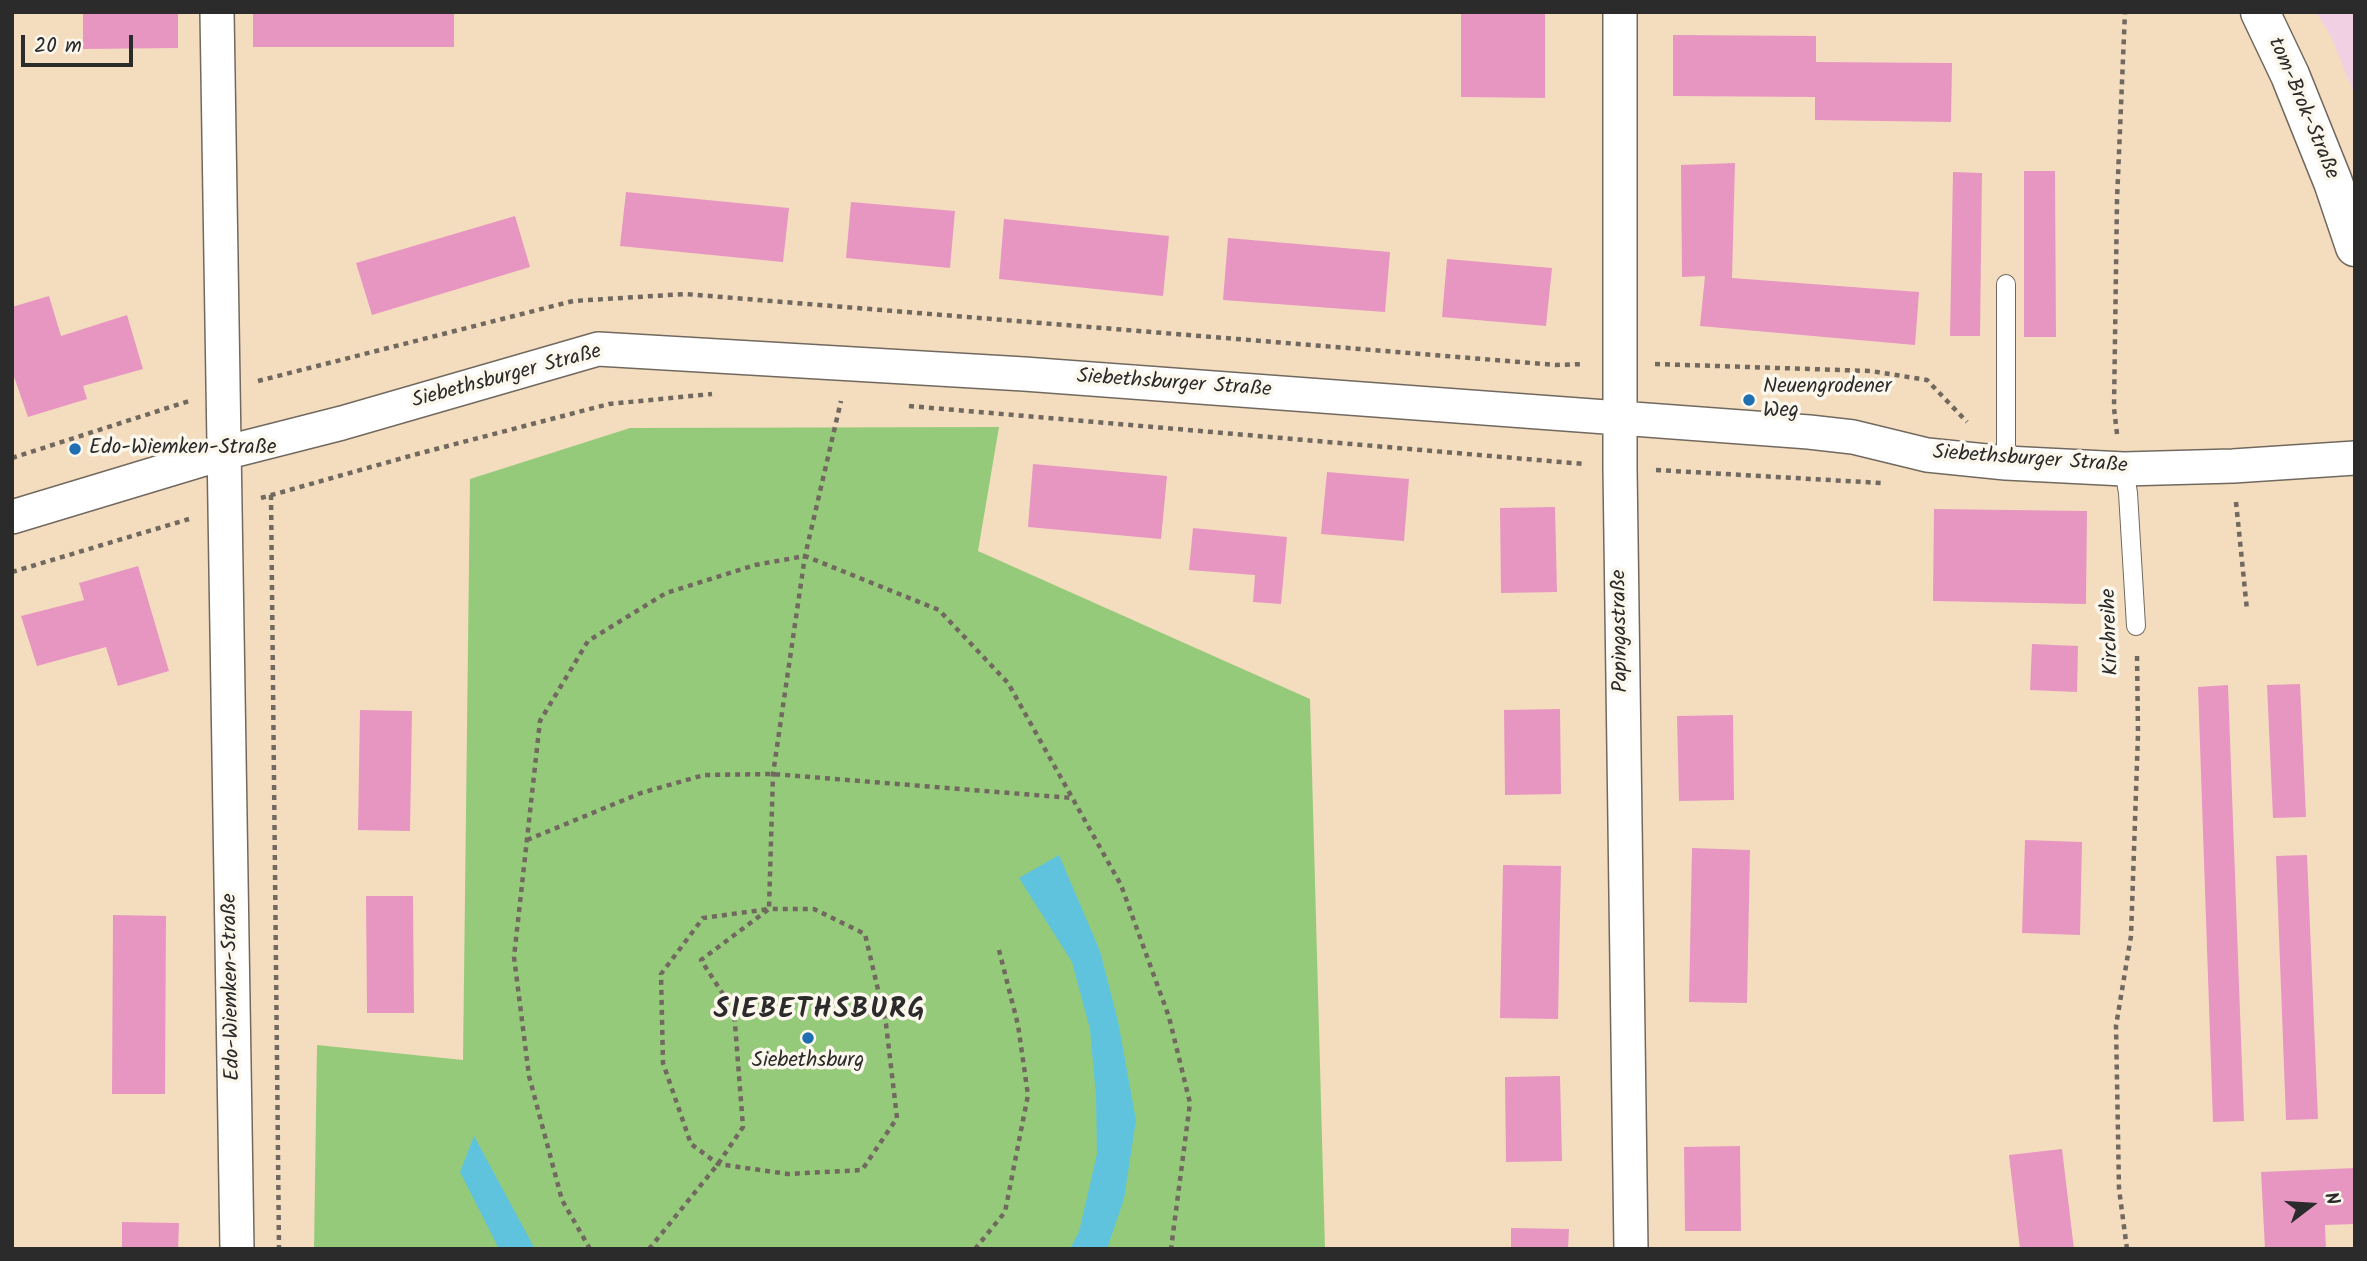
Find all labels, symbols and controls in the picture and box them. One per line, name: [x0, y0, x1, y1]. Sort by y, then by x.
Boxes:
scale bar: [24, 21, 136, 65]
text: 20 m: [34, 30, 82, 63]
street label: tom-Brok-Straße: [2261, 35, 2343, 183]
street label: Siebethsburger Straße: [410, 341, 604, 415]
street label: Siebethsburger Straße: [1076, 366, 1272, 404]
place label: Neuengrodener Weg: [1763, 375, 1891, 425]
marker: Neuengrodener Weg: [1741, 392, 1757, 408]
place label: Edo-Wiemken-Straße: [89, 436, 276, 462]
marker: Edo-Wiemken-Straße: [67, 441, 83, 457]
street label: Siebethsburger Straße: [1932, 442, 2128, 480]
street label: Papingastraße: [1608, 569, 1636, 693]
street label: Kirchreihe: [2098, 588, 2126, 676]
street label: Edo-Wiemken-Straße: [219, 893, 247, 1081]
district label: SIEBETHSBURG: [715, 995, 925, 1029]
marker: Siebethsburg: [800, 1030, 816, 1046]
place label: Siebethsburg: [752, 1049, 864, 1075]
north arrow: [2276, 1170, 2346, 1240]
text: N: [2315, 1189, 2347, 1209]

